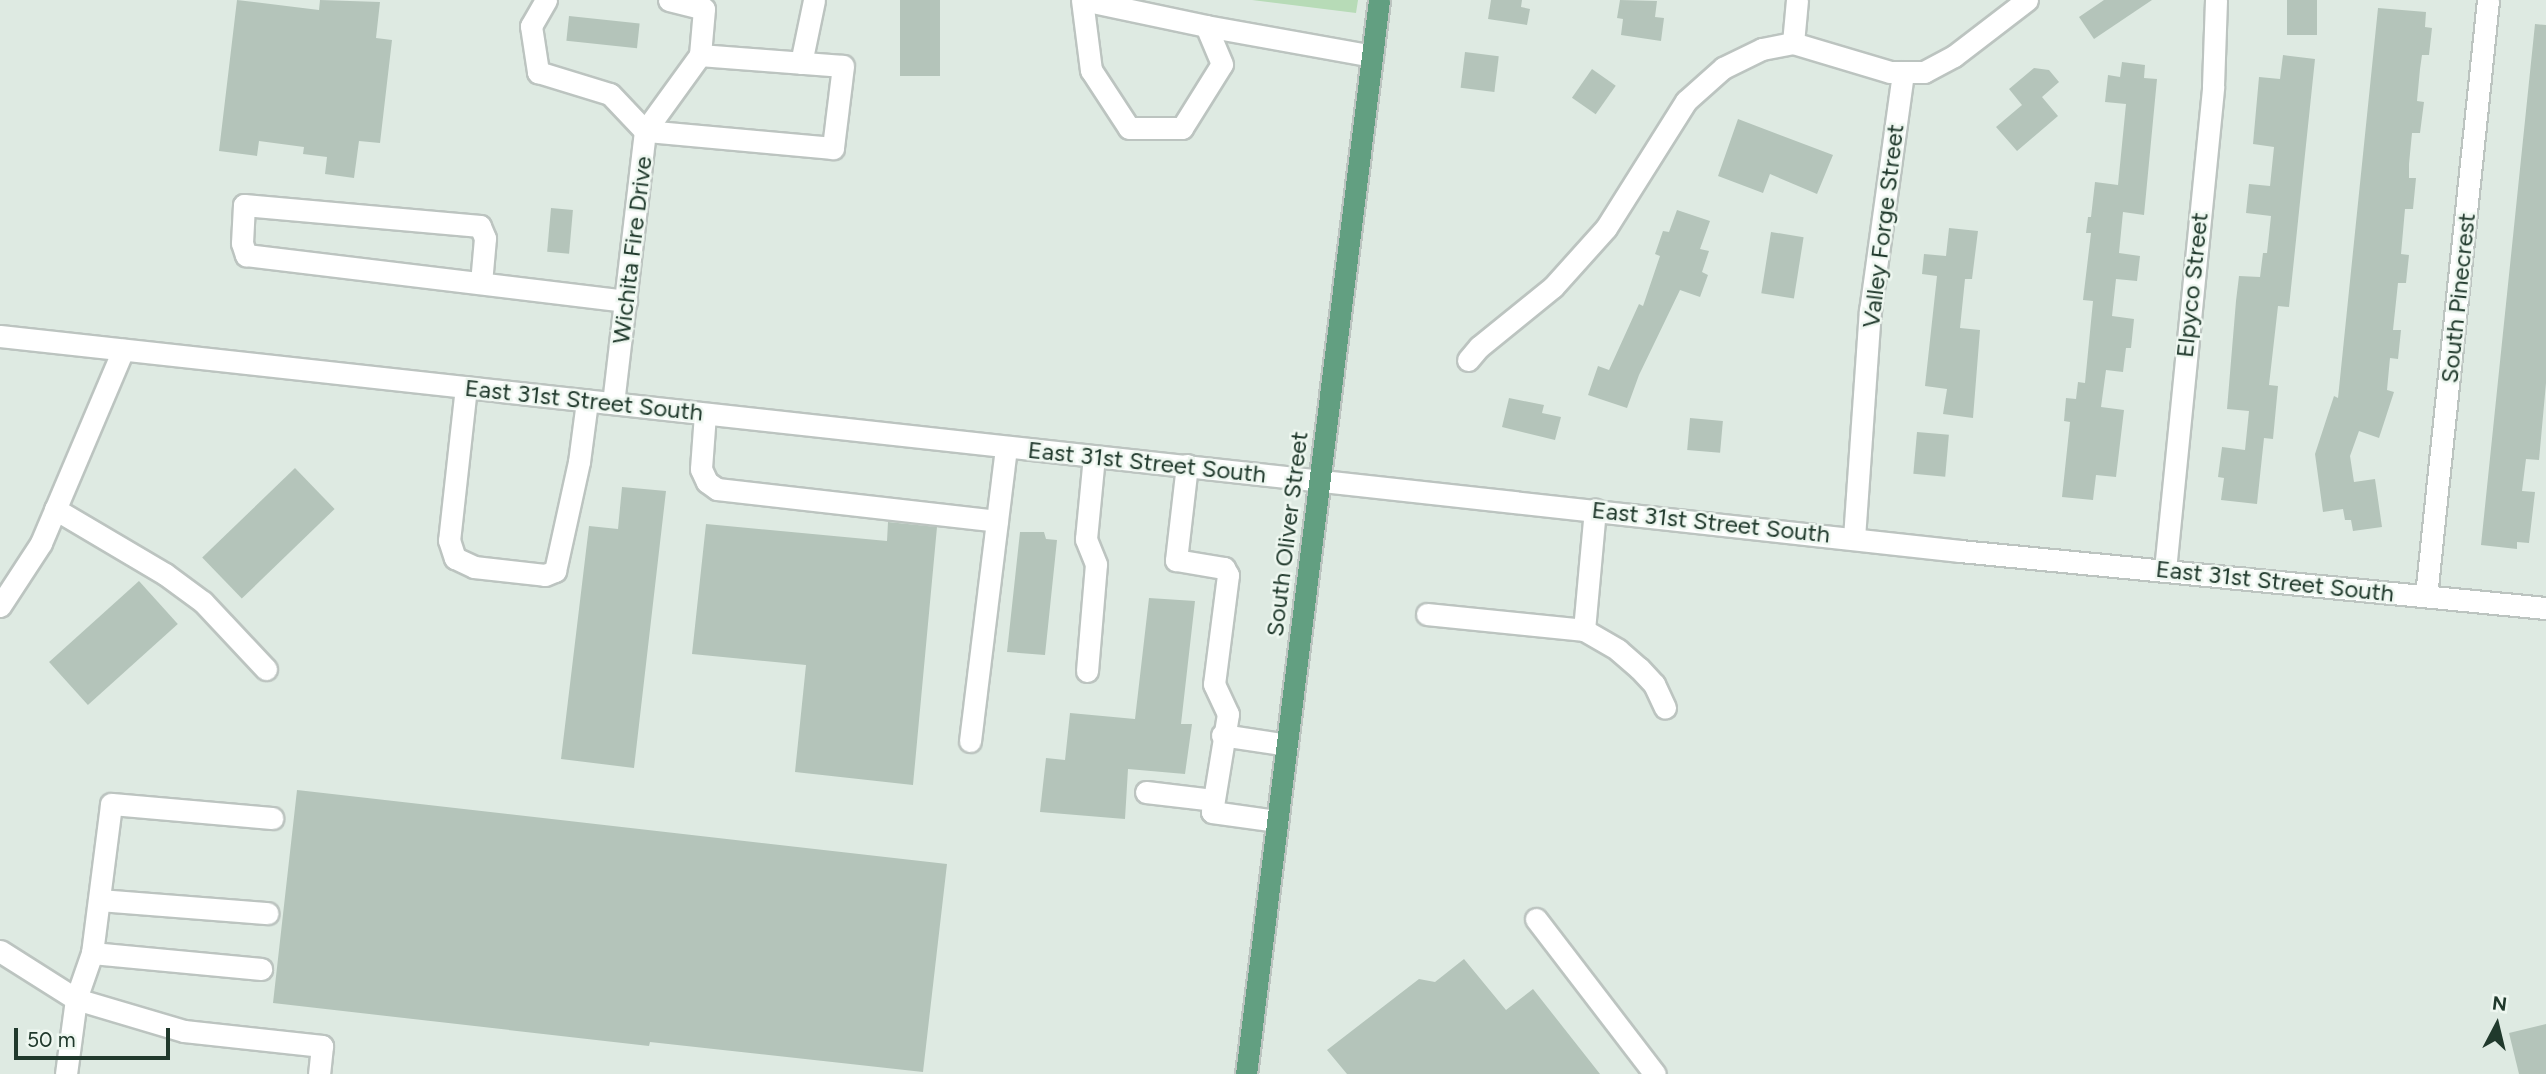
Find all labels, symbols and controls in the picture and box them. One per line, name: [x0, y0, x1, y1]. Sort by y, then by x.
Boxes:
street label: Valley Forge Street: [1856, 122, 1910, 330]
street label: Wichita Fire Drive: [606, 154, 658, 346]
street label: Elpyco Street: [2170, 211, 2214, 359]
street label: South Pinecrest: [2435, 212, 2481, 384]
street label: East 31st Street South: [463, 373, 705, 427]
street label: South Oliver Street: [1260, 430, 1314, 638]
street label: East 31st Street South: [1026, 435, 1268, 489]
street label: East 31st Street South: [1590, 495, 1832, 549]
street label: East 31st Street South: [2154, 554, 2396, 608]
north arrow: [2462, 990, 2532, 1060]
text: N: [2491, 991, 2508, 1016]
scale bar: [18, 1014, 173, 1058]
text: 50 m: [27, 1027, 76, 1052]

